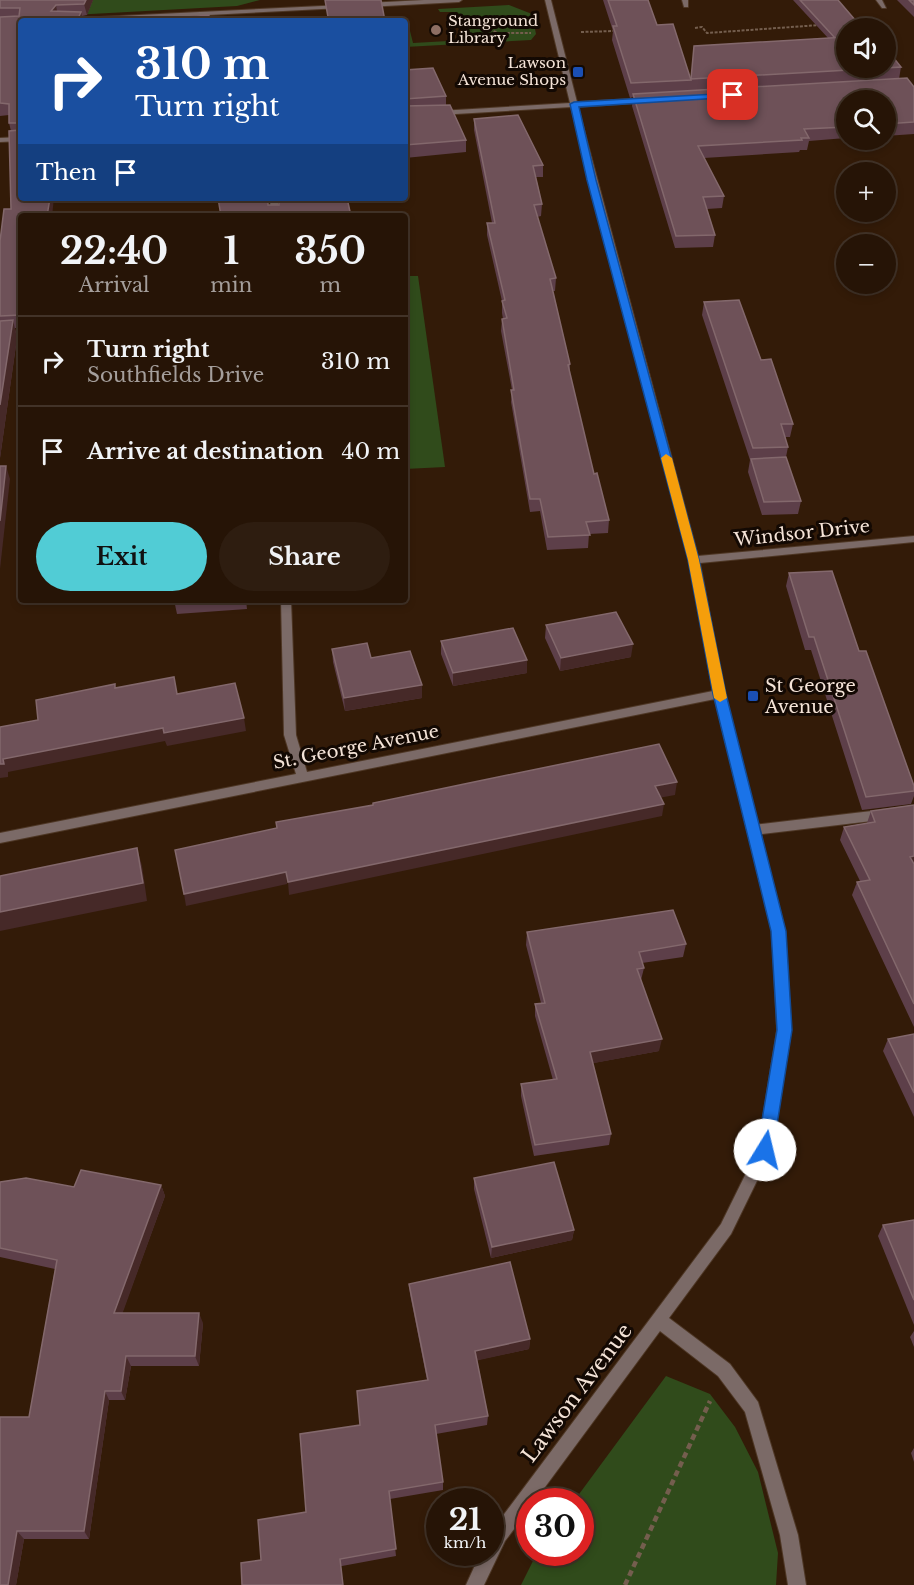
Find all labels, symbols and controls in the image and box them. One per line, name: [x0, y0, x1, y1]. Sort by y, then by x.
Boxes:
place label: Stanground Library: [448, 11, 538, 47]
map controls: [836, 18, 896, 294]
button: sound: [836, 18, 896, 78]
marker: Stanground Library: [429, 23, 443, 37]
text: 310 m: [135, 38, 269, 90]
icon: right: [36, 42, 114, 120]
place label: Lawson Avenue Shops: [457, 53, 566, 89]
marker: Lawson Avenue Shops: [571, 65, 585, 79]
pin: [707, 69, 758, 120]
icon: arrive: [716, 78, 749, 111]
text: Turn right: [135, 90, 279, 123]
button: search: [836, 90, 896, 150]
icon: arrive: [109, 156, 142, 189]
text: Then: [36, 159, 97, 186]
button: +: [836, 162, 896, 222]
text: 22:40: [60, 229, 168, 274]
text: 1: [223, 229, 239, 274]
text: 350: [294, 229, 366, 274]
button: −: [836, 234, 896, 294]
text: Arrival: [79, 273, 150, 297]
text: min: [210, 273, 252, 297]
text: m: [319, 273, 341, 297]
text: Turn right: [87, 336, 209, 363]
icon: right: [36, 345, 69, 378]
text: 310 m: [321, 348, 390, 375]
text: Southfields Drive: [87, 363, 264, 387]
icon: arrive: [36, 435, 69, 468]
text: Arrive at destination: [87, 438, 324, 465]
text: 40 m: [342, 438, 400, 465]
street label: Windsor Drive: [732, 515, 871, 551]
button: Exit: [36, 522, 207, 591]
button: Share: [219, 522, 390, 591]
place label: St George Avenue: [764, 675, 856, 718]
marker: St George Avenue: [746, 689, 760, 703]
street label: St. George Avenue: [271, 720, 441, 774]
position arrow: [733, 1118, 797, 1182]
street label: Lawson Avenue: [516, 1318, 638, 1468]
speed limit sign: 30: [516, 1488, 594, 1566]
text: 21: [449, 1501, 481, 1538]
text: km/h: [444, 1533, 486, 1552]

